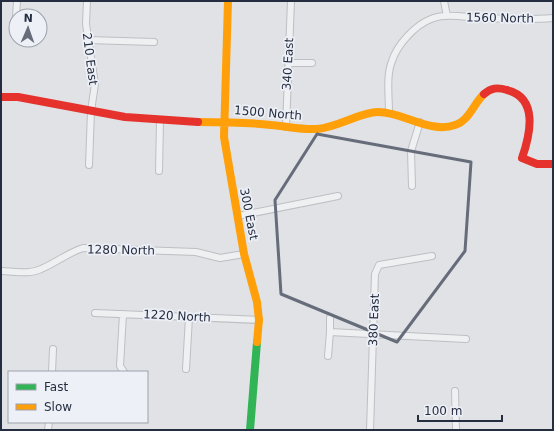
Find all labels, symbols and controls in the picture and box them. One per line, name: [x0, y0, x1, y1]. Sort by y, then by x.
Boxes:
north arrow: [8, 8, 48, 48]
street label: 1560 North: [466, 10, 534, 26]
text: N: [23, 12, 33, 25]
street label: 210 East: [80, 32, 100, 86]
street label: 340 East: [280, 37, 296, 91]
street label: 1500 North: [234, 103, 302, 123]
street label: 300 East: [237, 187, 261, 241]
street label: 1280 North: [87, 242, 155, 258]
street label: 380 East: [366, 293, 382, 347]
street label: 1220 North: [143, 307, 211, 325]
legend: [8, 371, 148, 423]
text: Fast: [44, 380, 68, 394]
scale bar: [418, 397, 502, 423]
text: Slow: [44, 400, 72, 414]
text: 100 m: [424, 404, 462, 418]

